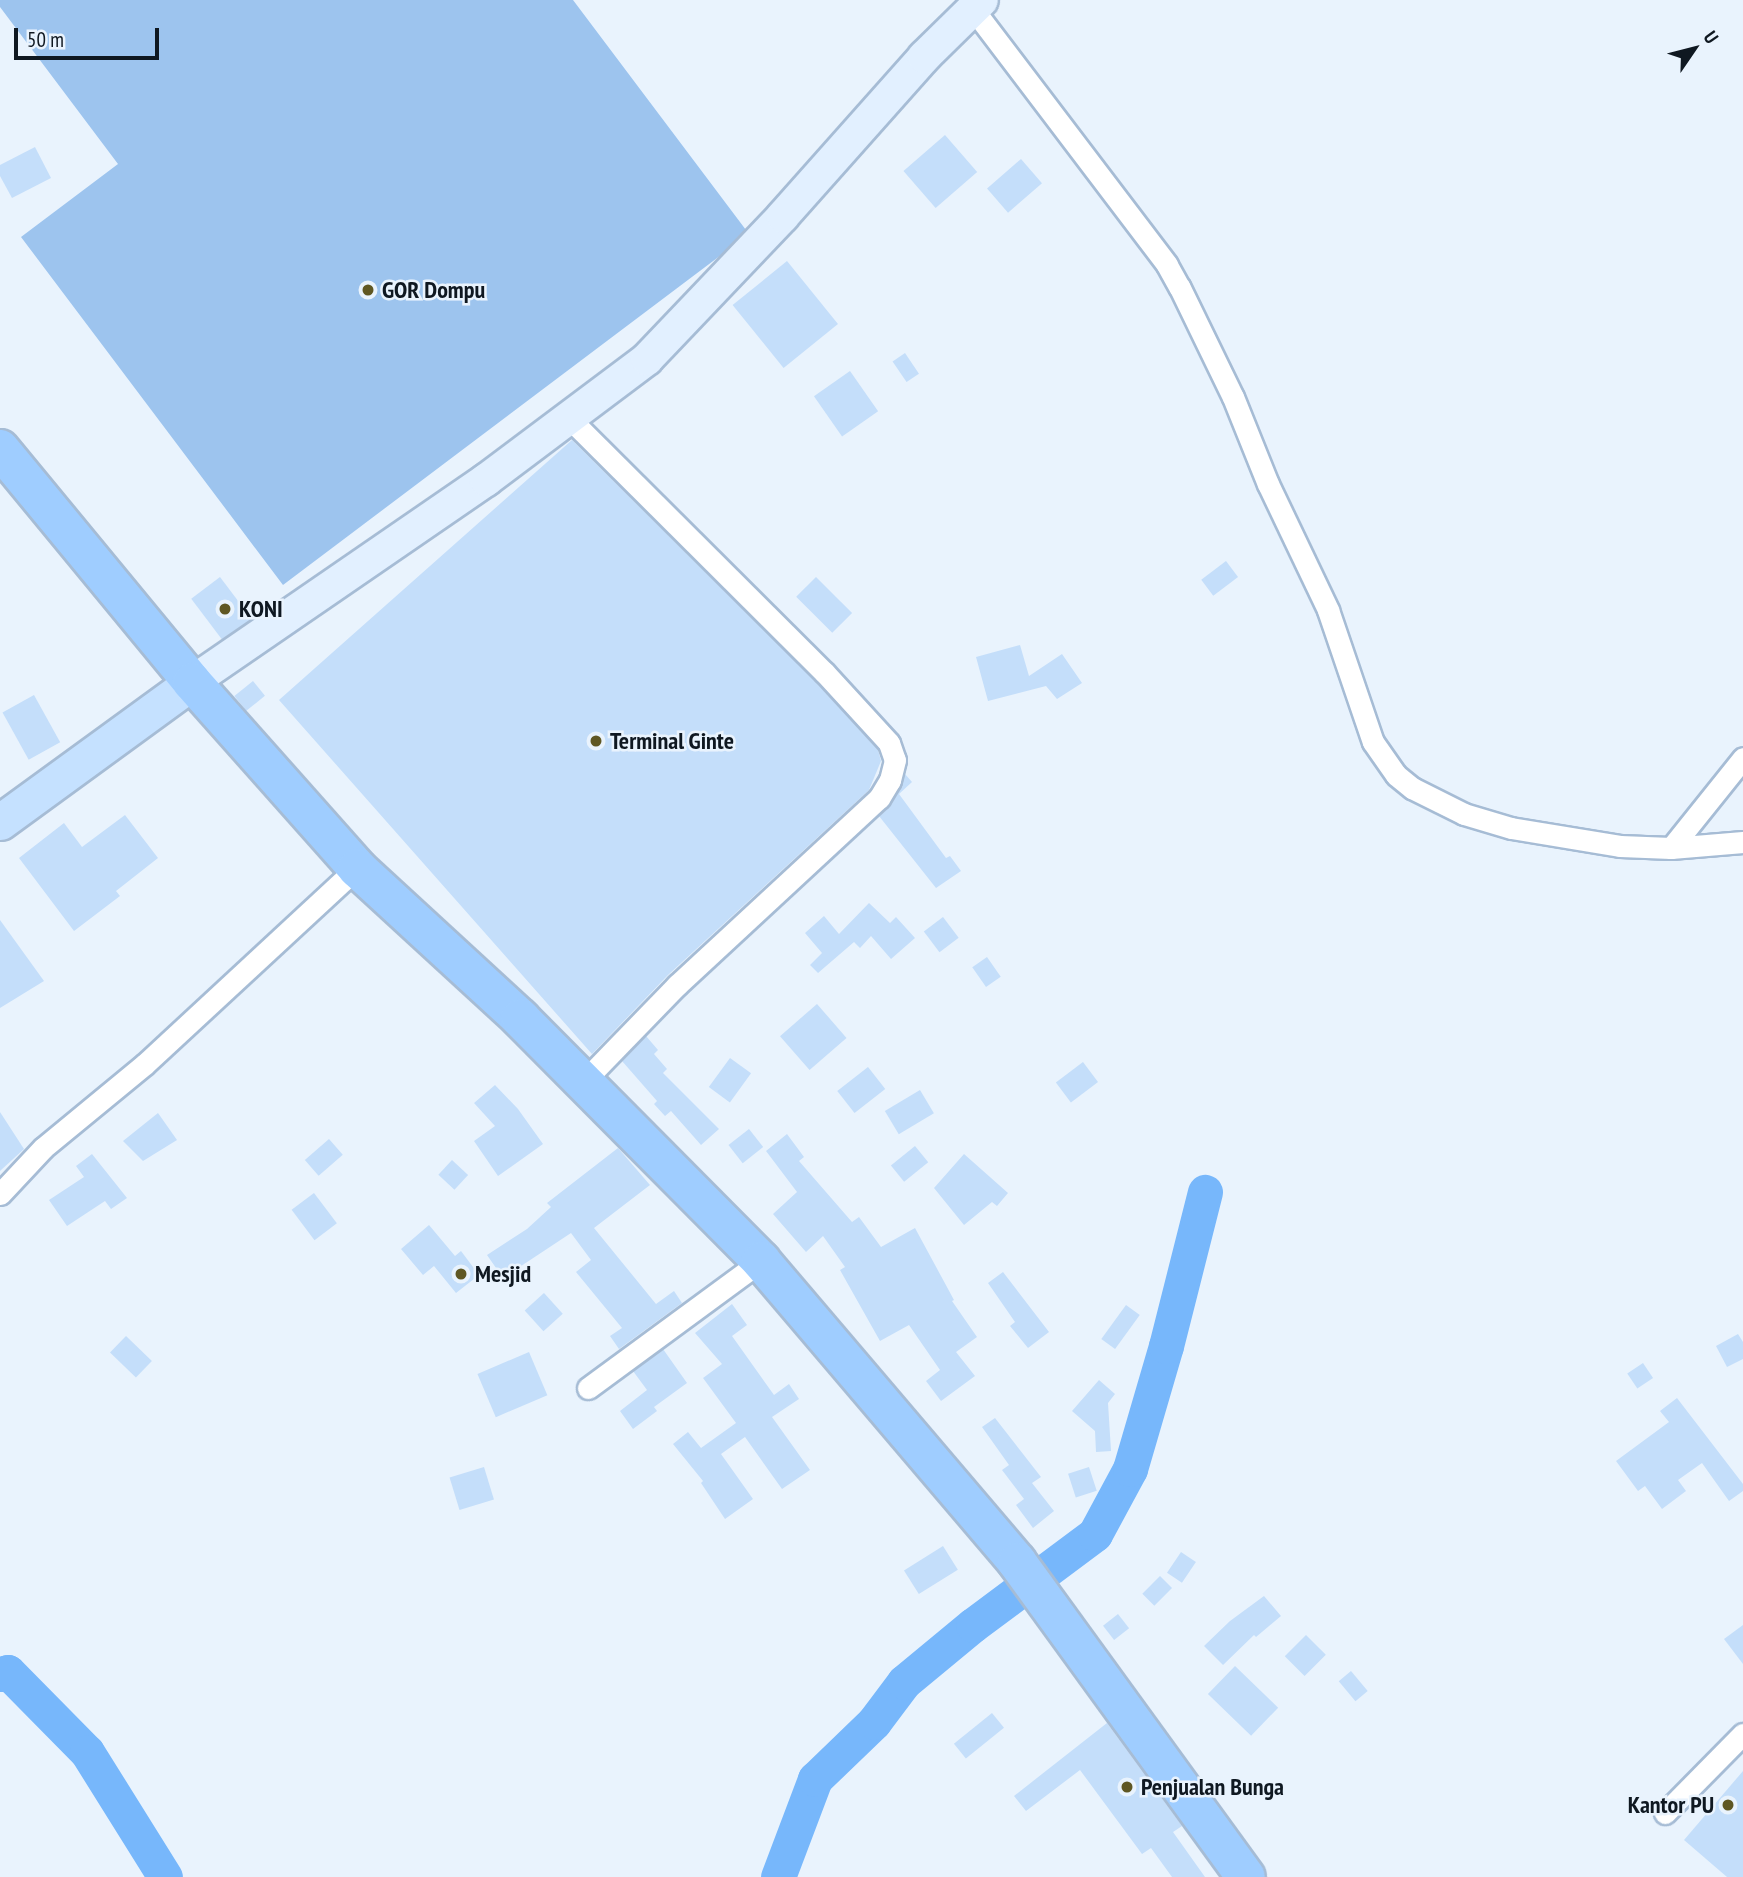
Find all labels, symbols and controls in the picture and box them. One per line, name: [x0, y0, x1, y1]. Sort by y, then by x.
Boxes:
scale bar: [18, 14, 163, 58]
north arrow: [1659, 14, 1729, 84]
text: 50 m: [27, 26, 64, 53]
text: U: [1699, 26, 1724, 48]
place label: GOR Dompu: [382, 276, 485, 304]
marker: GOR Dompu: [360, 282, 376, 298]
place label: KONI: [239, 595, 283, 623]
marker: KONI: [217, 601, 233, 617]
place label: Terminal Ginte: [610, 727, 734, 755]
marker: Terminal Ginte: [588, 733, 604, 749]
place label: Mesjid: [475, 1260, 531, 1288]
marker: Mesjid: [453, 1266, 469, 1282]
place label: Penjualan Bunga: [1141, 1773, 1284, 1801]
marker: Penjualan Bunga: [1119, 1779, 1135, 1795]
place label: Kantor PU: [1628, 1791, 1714, 1819]
marker: Kantor PU: [1720, 1797, 1736, 1813]

